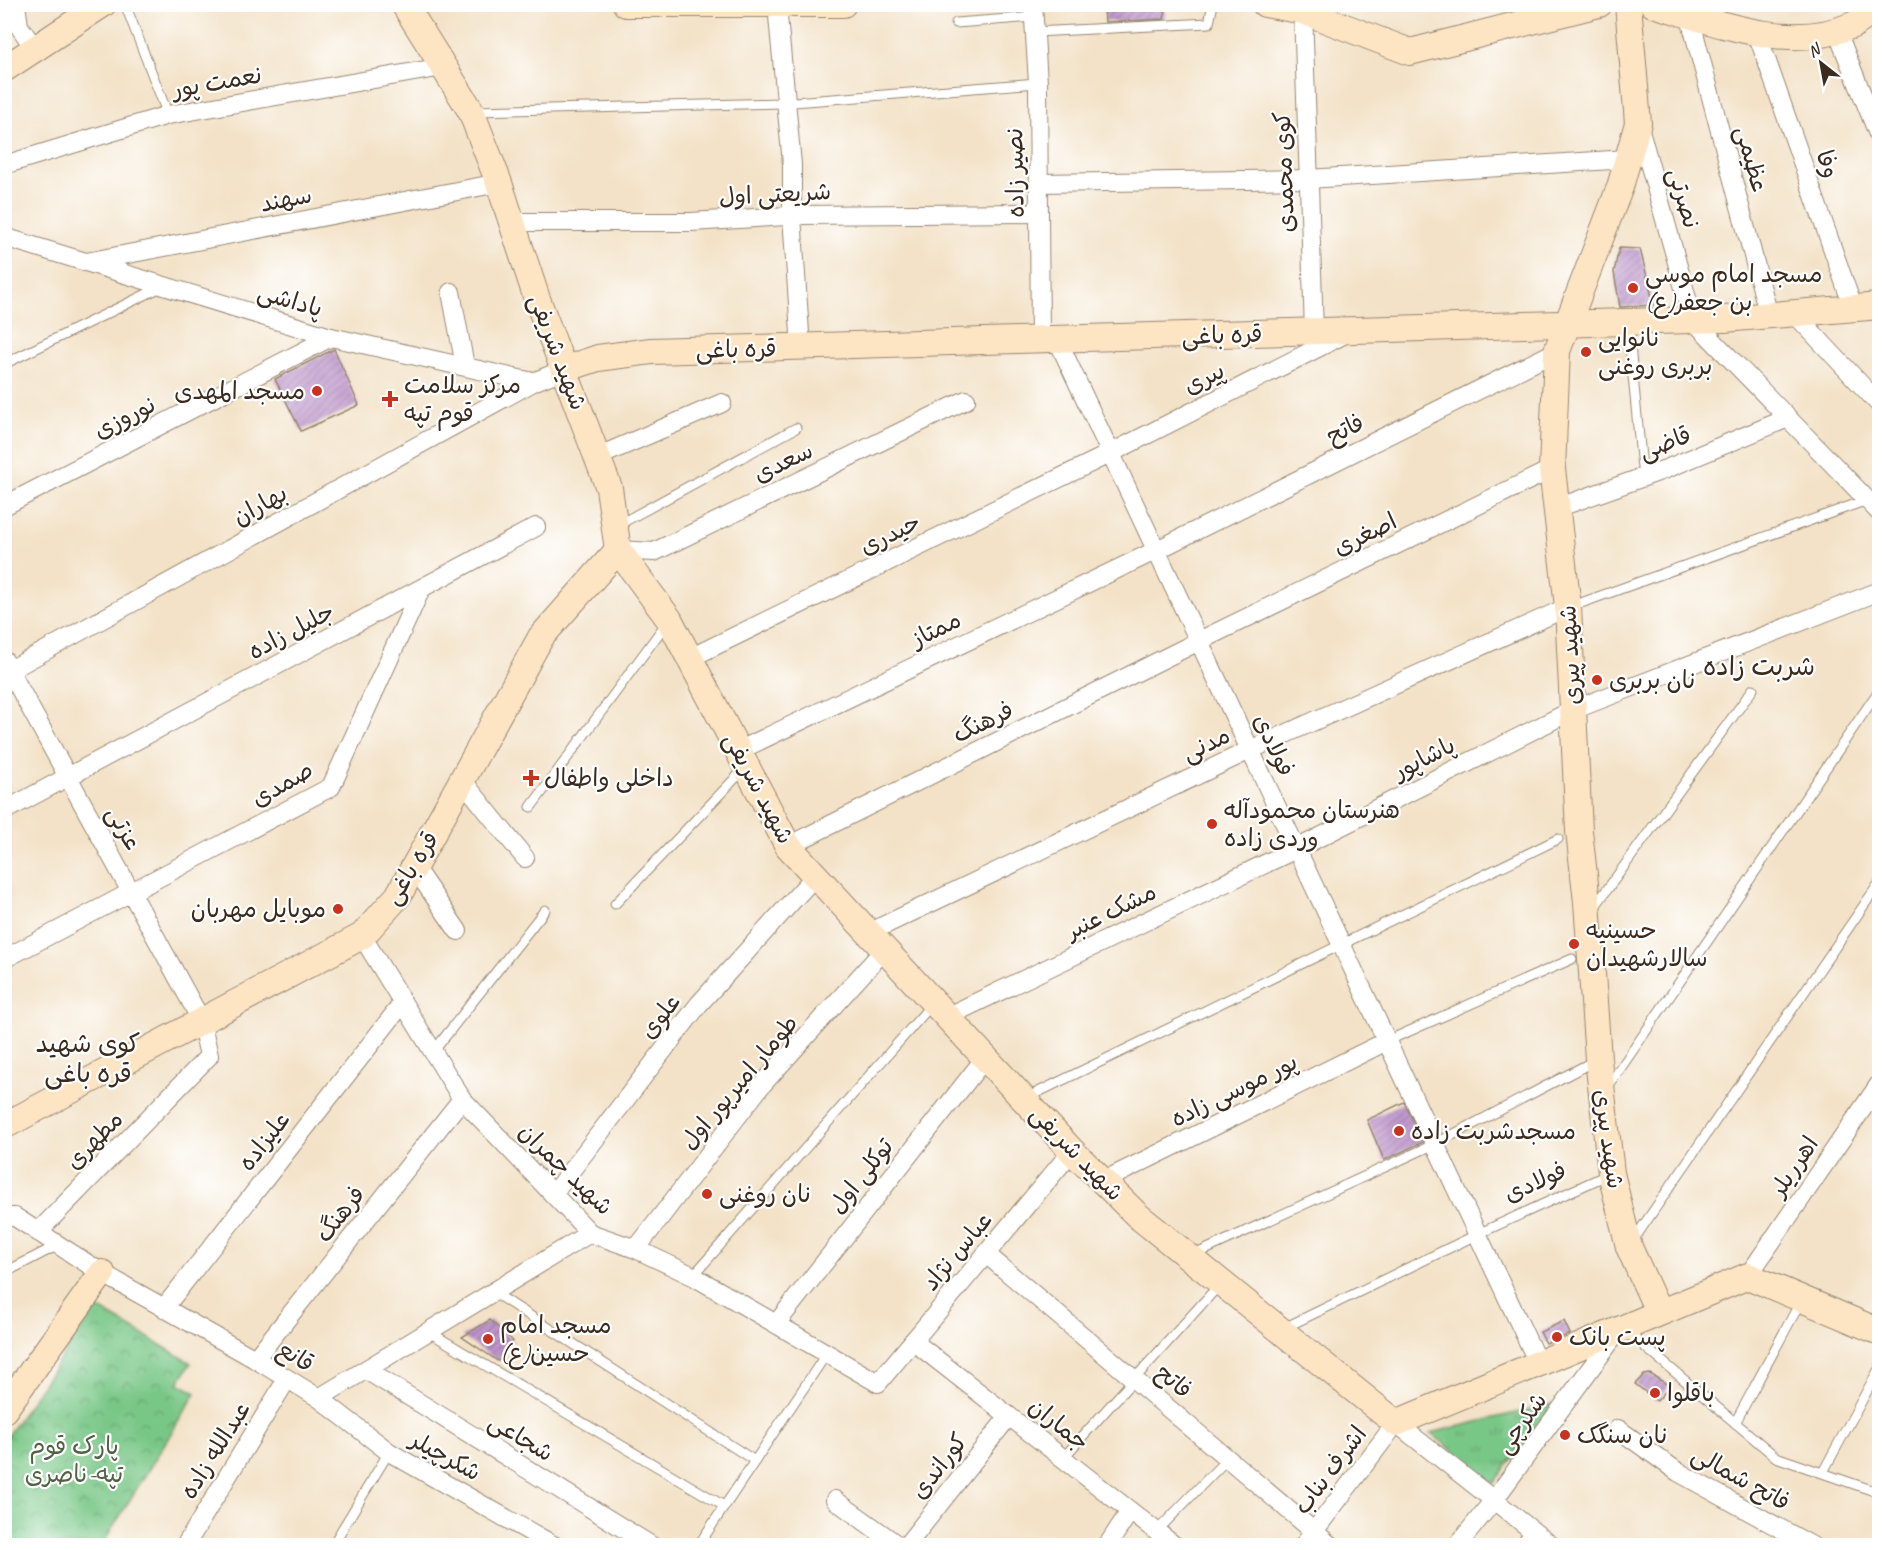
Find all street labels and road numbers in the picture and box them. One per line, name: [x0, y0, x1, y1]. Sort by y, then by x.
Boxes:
street label: نعمت پور: [168, 59, 264, 105]
street label: کوی محمدی: [1267, 111, 1301, 233]
street label: عظیمی: [1729, 123, 1775, 195]
street label: نصیر زاده: [999, 128, 1031, 218]
street label: وفا: [1809, 146, 1847, 182]
street label: نصرتی: [1661, 164, 1707, 232]
street label: شریعتی اول: [718, 176, 832, 212]
street label: سهند: [258, 179, 314, 219]
street label: پاداشی: [254, 276, 326, 324]
street label: شهید شریفى: [522, 290, 594, 414]
street label: قره باغی: [1181, 319, 1263, 351]
street label: قره باغی: [695, 333, 777, 365]
street label: پیری: [1178, 355, 1230, 401]
street label: نوروزی: [88, 388, 162, 446]
street label: فاتح: [1321, 407, 1369, 452]
street label: قاضی: [1635, 419, 1695, 467]
street label: سعدی: [748, 435, 818, 489]
street label: بهاران: [227, 478, 293, 532]
street label: حیدری: [855, 506, 925, 562]
street label: اصغری: [1328, 506, 1402, 562]
street label: جلیل زاده: [243, 596, 339, 666]
street label: ممتاز: [904, 604, 966, 655]
street label: شهید پیری: [1552, 604, 1588, 706]
street label: فرهنگ: [948, 695, 1018, 749]
street label: فولادی: [1247, 709, 1301, 781]
street label: مدنی: [1177, 720, 1235, 768]
street label: شهید شریفى: [717, 727, 801, 849]
street label: پاشاپور: [1386, 730, 1460, 787]
street label: صمدی: [246, 754, 318, 814]
street label: عزتی: [100, 801, 148, 855]
street label: قره باغی: [377, 826, 445, 910]
street label: مشک عنبر: [1059, 876, 1161, 947]
street label: علوی: [633, 987, 688, 1045]
street label: طومار امیرپور اول: [674, 1008, 804, 1156]
street label: پور موسی زاده: [1166, 1046, 1302, 1134]
street label: شهید پیری: [1587, 1087, 1631, 1191]
street label: شهید شریفى: [1024, 1099, 1130, 1207]
street label: مطهری: [59, 1104, 129, 1176]
street label: علیزاده: [231, 1105, 297, 1177]
street label: شهید چمران: [512, 1116, 620, 1222]
street label: اهرریلر: [1762, 1130, 1825, 1204]
street label: توکلی اول: [822, 1131, 901, 1220]
street label: فولادی: [1499, 1155, 1571, 1209]
street label: فرهنگ: [309, 1180, 371, 1248]
street label: عباس نژاد: [915, 1205, 999, 1297]
street label: قانع: [271, 1333, 320, 1380]
street label: فاتح: [1149, 1357, 1198, 1406]
street label: شکرچی: [1489, 1386, 1553, 1460]
street label: جماران: [1023, 1391, 1095, 1457]
street label: عبدالله زاده: [173, 1395, 257, 1505]
street label: شجاعی: [483, 1406, 559, 1468]
street label: اشرف بناب: [1287, 1420, 1373, 1520]
street label: شکرچیلر: [404, 1424, 486, 1488]
street label: کوراندی: [904, 1427, 974, 1505]
street label: فاتح شمالی: [1686, 1439, 1795, 1518]

